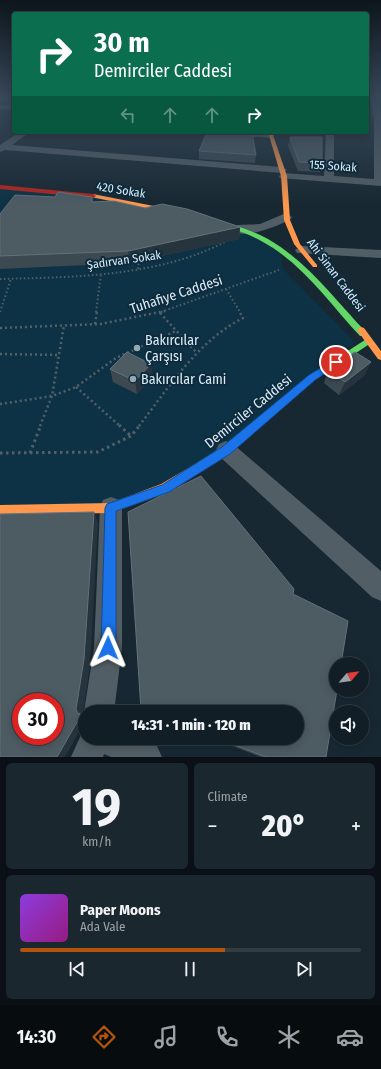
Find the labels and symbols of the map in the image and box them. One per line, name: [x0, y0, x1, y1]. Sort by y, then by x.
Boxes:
street label: 155 Sokak: [309, 157, 358, 175]
street label: 420 Sokak: [96, 179, 147, 201]
street label: Ahi Sinan Caddesi: [304, 236, 368, 314]
street label: Şadırvan Sokak: [86, 248, 162, 272]
street label: Tuhafiye Caddesi: [128, 271, 225, 317]
place label: Bakırcılar Çarşısı: [145, 332, 199, 365]
marker: Bakırcılar Çarşısı: [132, 343, 142, 353]
pin: [319, 345, 353, 379]
place label: Bakırcılar Cami: [141, 371, 226, 388]
street label: Demirciler Caddesi: [201, 371, 295, 452]
marker: Bakırcılar Cami: [128, 374, 138, 384]
position arrow: [87, 627, 129, 669]
north arrow: [329, 657, 369, 697]
speed limit sign: 30: [12, 693, 64, 745]

